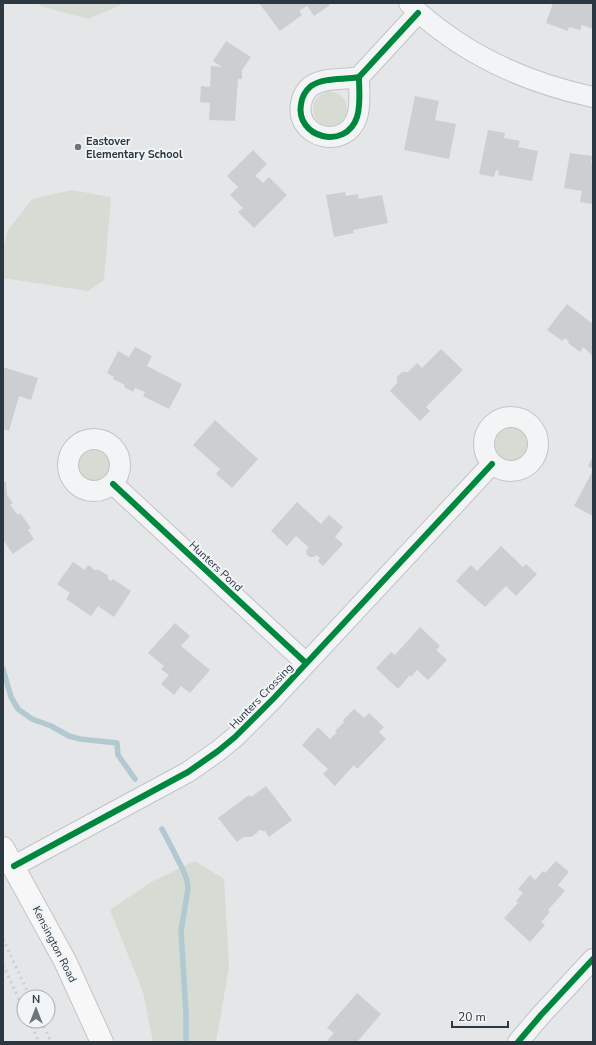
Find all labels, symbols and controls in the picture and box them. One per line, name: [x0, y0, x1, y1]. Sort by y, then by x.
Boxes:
place label: Eastover Elementary School: [86, 134, 183, 162]
marker: Eastover Elementary School: [73, 142, 83, 152]
street label: Hunters Pond: [186, 538, 246, 595]
street label: Hunters Crossing: [226, 660, 297, 732]
street label: Kensington Road: [29, 903, 80, 985]
north arrow: [16, 989, 56, 1029]
text: N: [32, 992, 40, 1007]
scale bar: [452, 1003, 508, 1029]
text: 20 m: [458, 1009, 486, 1025]

